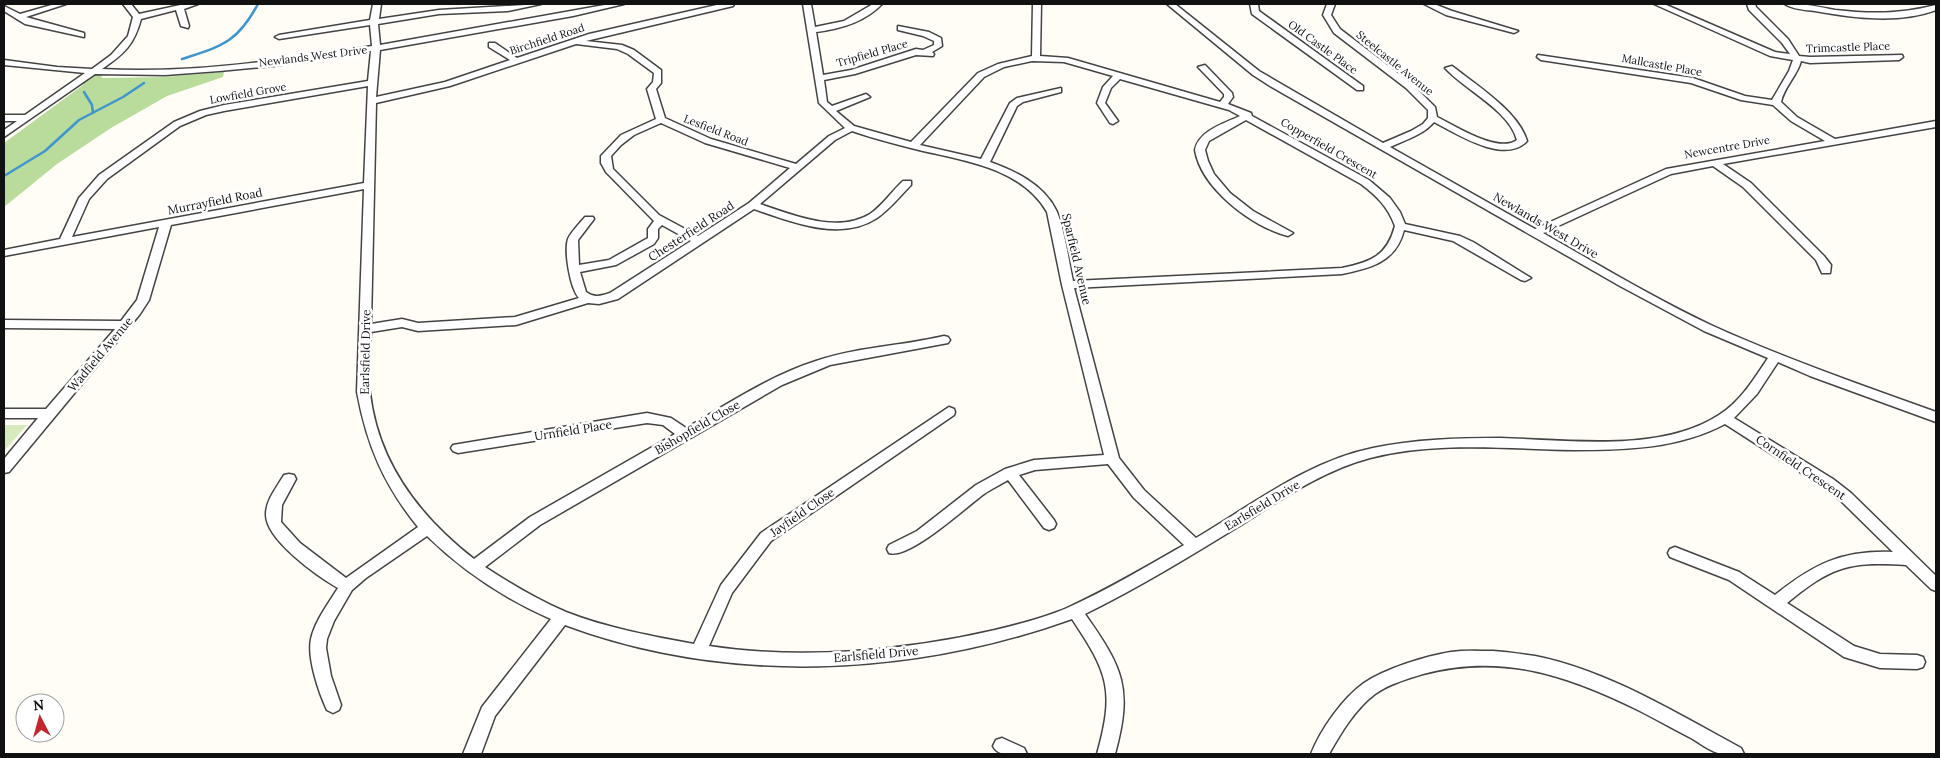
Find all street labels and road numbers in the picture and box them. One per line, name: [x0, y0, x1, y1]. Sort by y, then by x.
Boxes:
street label: Old Castle Place: [1285, 17, 1361, 77]
street label: Birchfield Road: [508, 20, 587, 58]
street label: Steelcastle Avenue: [1354, 28, 1436, 98]
street label: Tripfield Place: [835, 36, 909, 70]
street label: Trimcastle Place: [1806, 39, 1890, 55]
street label: Newlands West Drive: [258, 42, 368, 70]
street label: Mallcastle Place: [1621, 51, 1703, 79]
street label: Lowfield Grove: [209, 79, 287, 107]
street label: Lesfield Road: [682, 111, 751, 149]
street label: Copperfield Crescent: [1278, 115, 1380, 182]
street label: Newcentre Drive: [1683, 133, 1771, 161]
street label: Murrayfield Road: [166, 184, 264, 218]
street label: Newlands West Drive: [1491, 189, 1602, 262]
street label: Chesterfield Road: [645, 198, 737, 264]
street label: Sparfield Avenue: [1059, 212, 1095, 307]
street label: Earlsfield Drive: [357, 309, 373, 395]
street label: Wadfield Avenue: [64, 313, 136, 395]
street label: Bishopfield Close: [652, 396, 743, 457]
street label: Urnfield Place: [533, 416, 613, 444]
street label: Cornfield Crescent: [1753, 431, 1849, 503]
street label: Earlsfield Drive: [1222, 476, 1303, 533]
street label: Jayfield Close: [766, 484, 837, 540]
street label: Earlsfield Drive: [833, 643, 920, 665]

